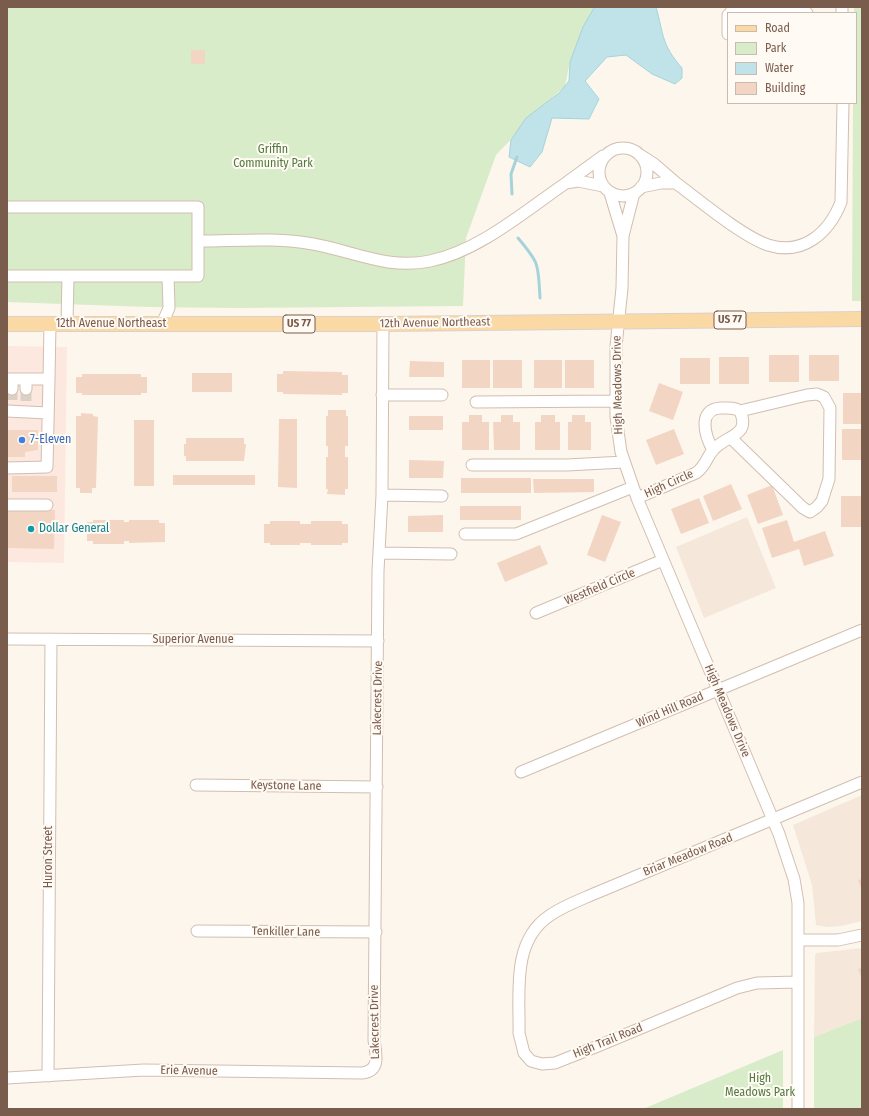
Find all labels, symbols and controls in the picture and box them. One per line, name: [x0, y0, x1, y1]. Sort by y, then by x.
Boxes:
legend: [727, 12, 857, 104]
text: Road: [765, 21, 790, 35]
text: Park: [765, 41, 786, 55]
text: Water: [765, 61, 793, 75]
text: Building: [765, 81, 805, 95]
park label: Griffin Community Park: [233, 143, 313, 171]
road number: US 77: [714, 311, 746, 329]
road number: US 77: [283, 315, 315, 333]
street label: 12th Avenue Northeast: [380, 315, 490, 331]
street label: 12th Avenue Northeast: [56, 317, 166, 331]
street label: High Meadows Drive: [610, 335, 626, 435]
place label: 7-Eleven: [30, 433, 71, 447]
marker: 7-Eleven: [17, 435, 27, 445]
street label: High Circle: [642, 467, 696, 501]
place label: Dollar General: [39, 522, 109, 536]
marker: Dollar General: [26, 524, 36, 534]
street label: Westfield Circle: [562, 566, 638, 608]
street label: Superior Avenue: [152, 633, 234, 647]
street label: Lakecrest Drive: [370, 661, 386, 735]
street label: High Meadows Drive: [701, 663, 753, 759]
street label: Wind Hill Road: [634, 689, 706, 731]
street label: Keystone Lane: [250, 778, 322, 794]
street label: Huron Street: [42, 826, 56, 888]
street label: Briar Meadow Road: [641, 830, 735, 880]
street label: Tenkiller Lane: [252, 924, 320, 940]
street label: Lakecrest Drive: [367, 985, 383, 1059]
street label: High Trail Road: [571, 1020, 645, 1062]
street label: Erie Avenue: [160, 1063, 218, 1079]
park label: High Meadows Park: [725, 1072, 795, 1100]

